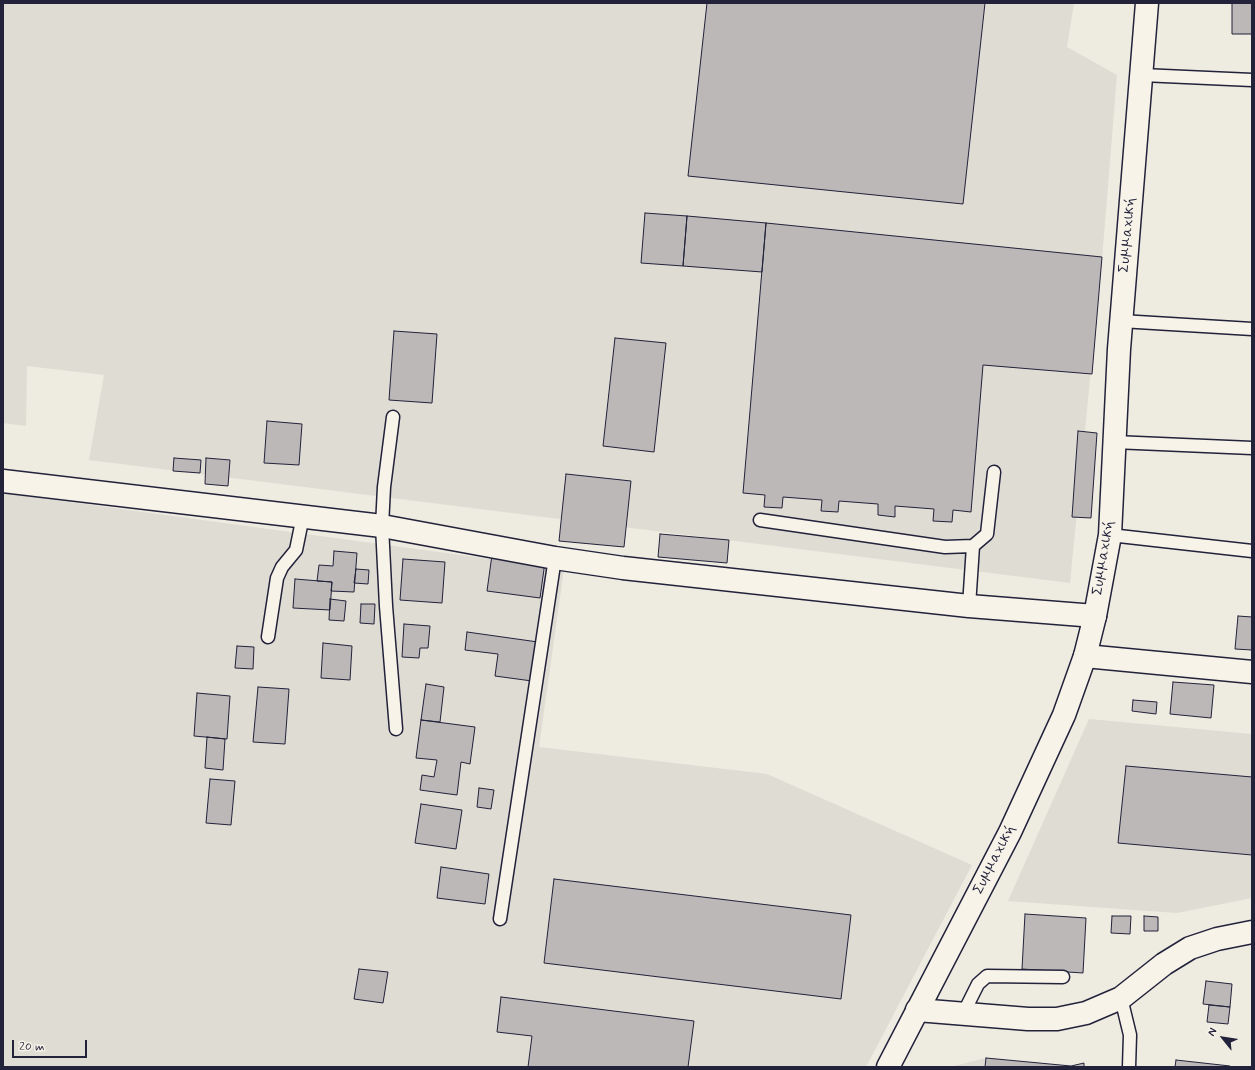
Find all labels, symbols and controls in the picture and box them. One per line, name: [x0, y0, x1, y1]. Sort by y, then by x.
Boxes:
street label: Συμμαχική: [1116, 197, 1140, 273]
street label: Συμμαχική: [1089, 519, 1119, 597]
street label: Συμμαχική: [970, 822, 1020, 898]
north arrow: [1203, 1018, 1243, 1058]
text: N: [1205, 1025, 1220, 1039]
scale bar: [14, 1032, 89, 1058]
text: 20 m: [19, 1039, 45, 1055]

